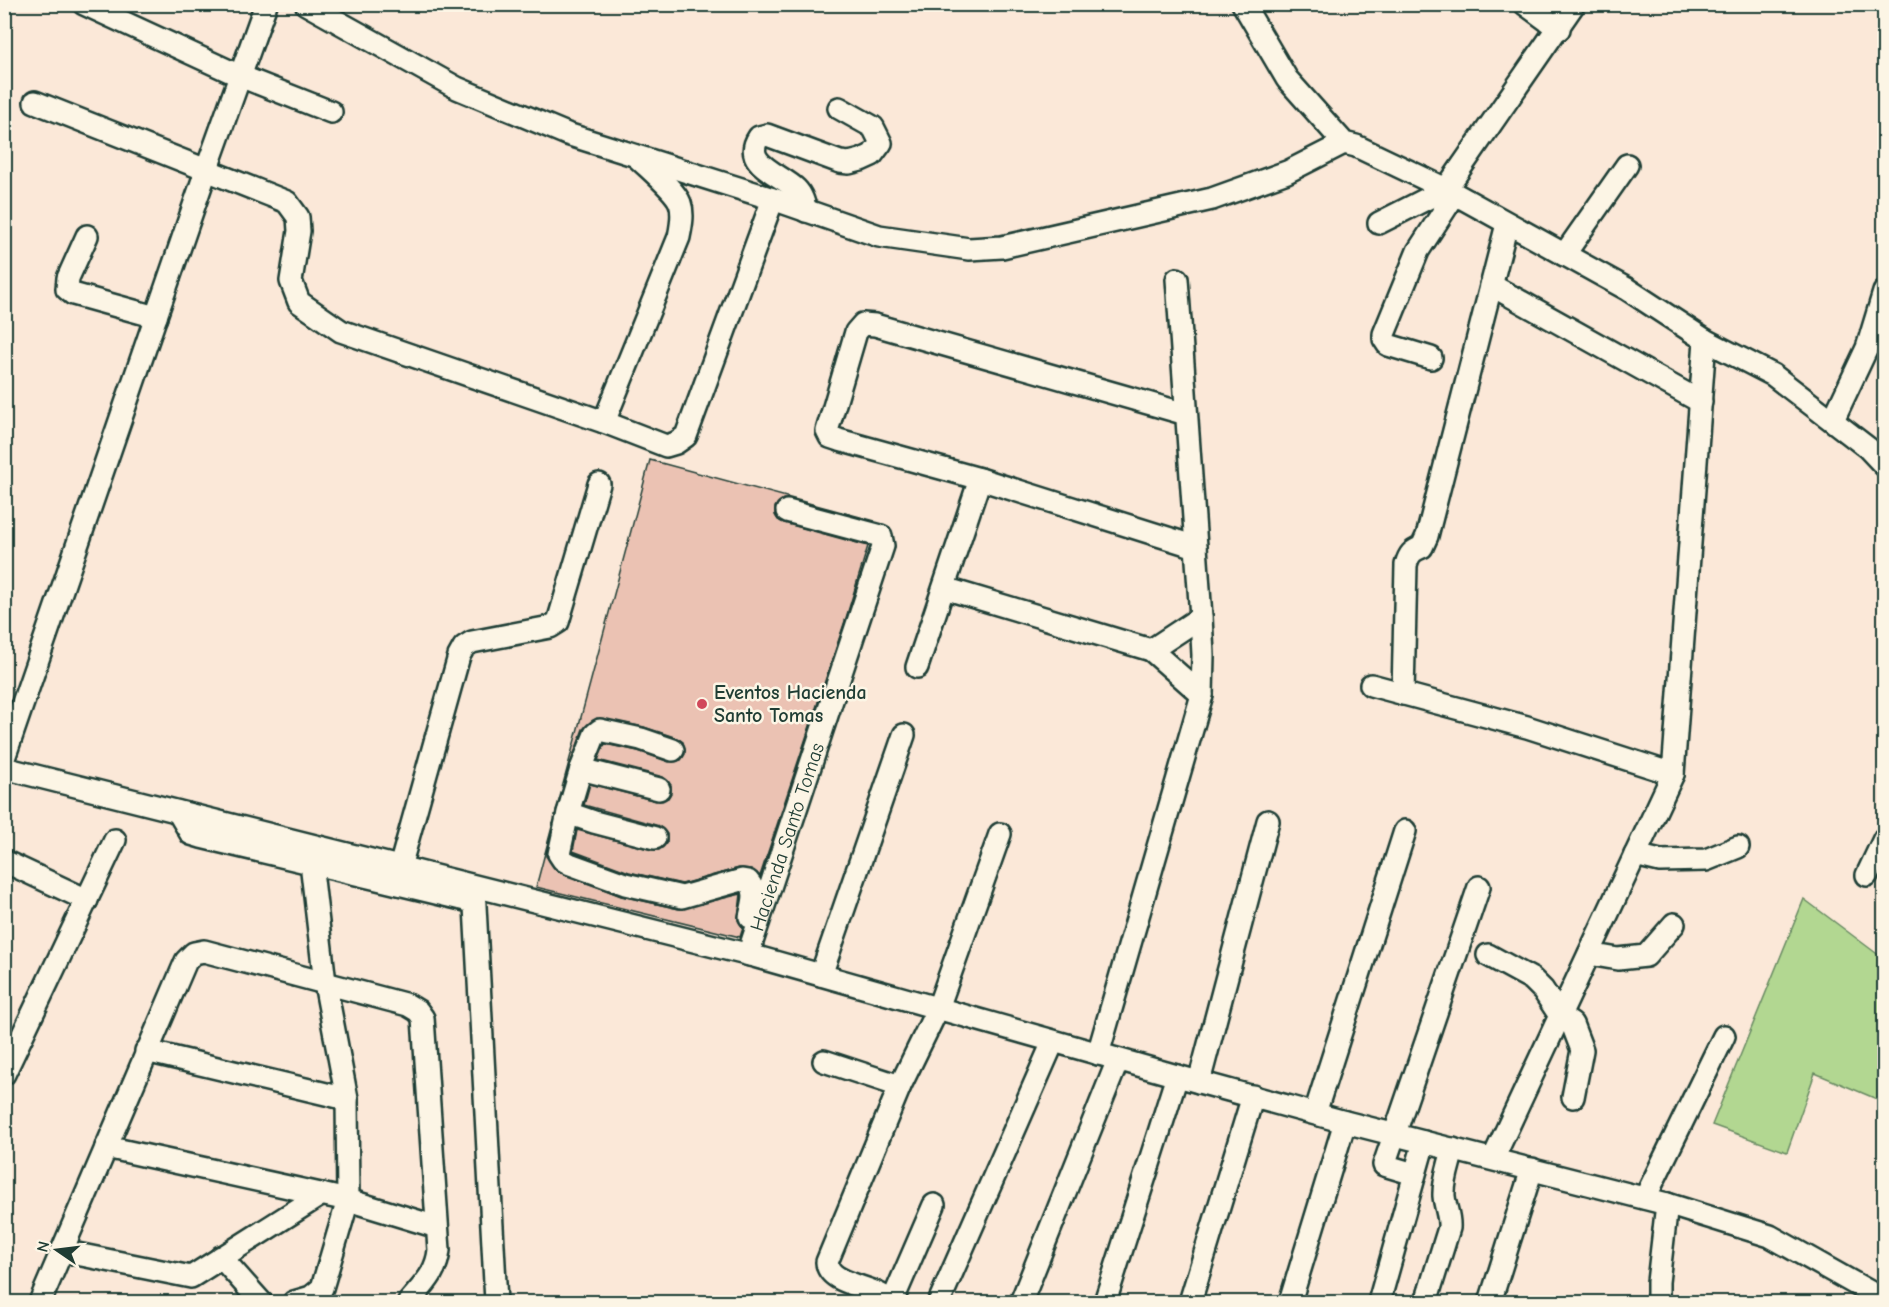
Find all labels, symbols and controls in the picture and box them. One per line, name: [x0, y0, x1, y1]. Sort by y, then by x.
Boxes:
place label: Eventos Hacienda Santo Tomas: [714, 681, 867, 727]
marker: Eventos Hacienda Santo Tomas: [695, 697, 709, 711]
street label: Hacienda Santo Tomas: [745, 740, 829, 934]
north arrow: [27, 1220, 87, 1280]
text: N: [33, 1239, 53, 1254]

